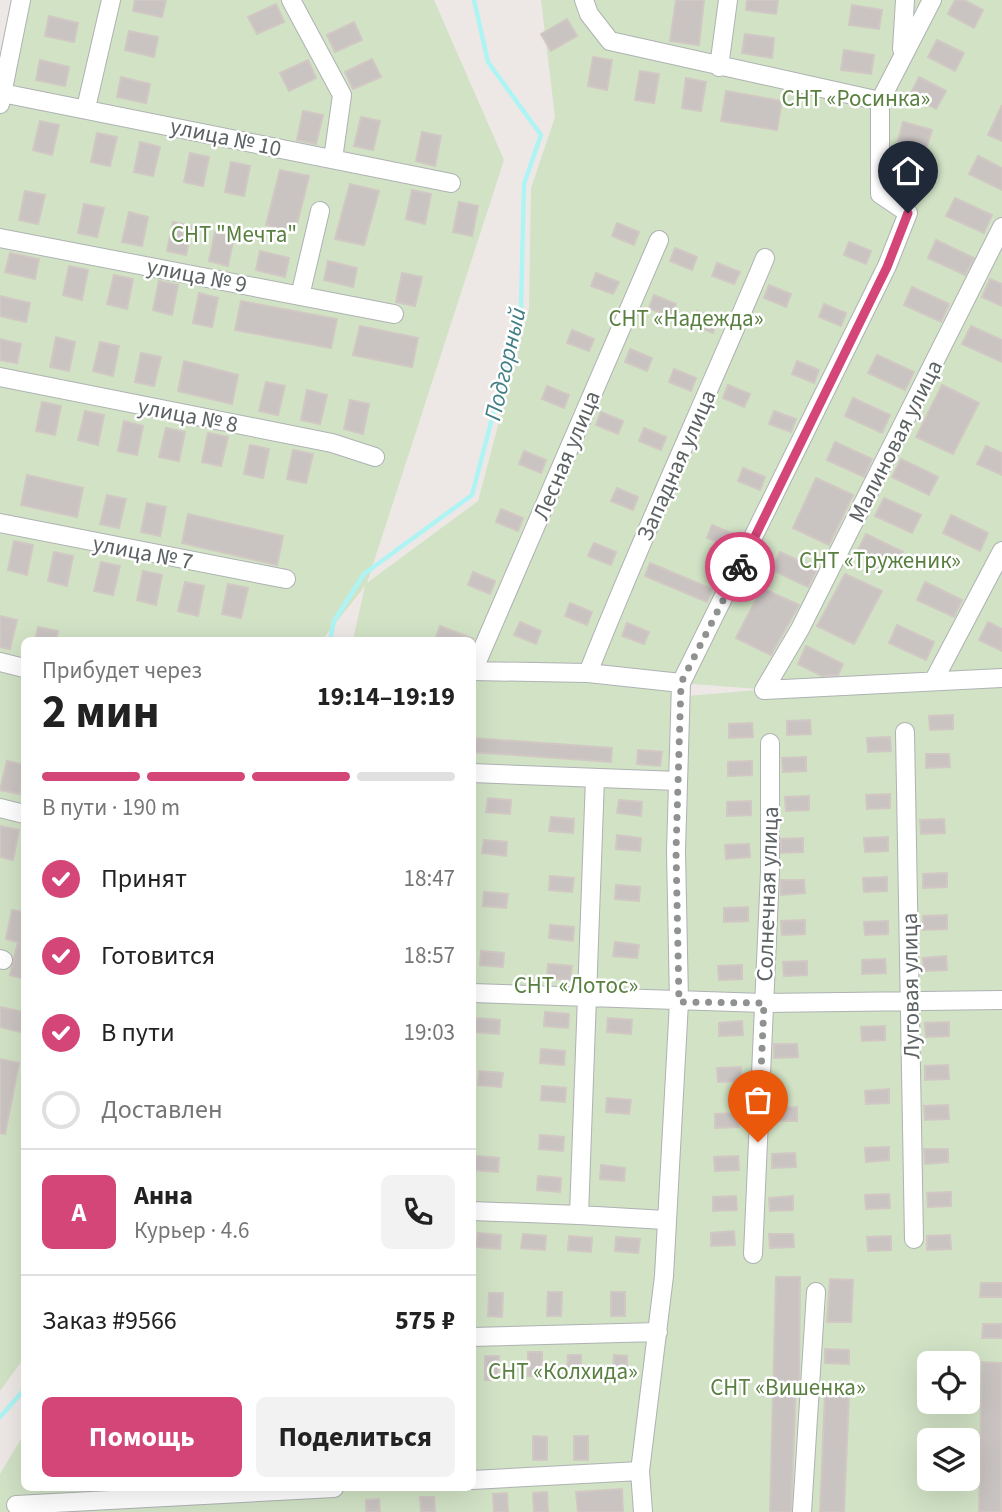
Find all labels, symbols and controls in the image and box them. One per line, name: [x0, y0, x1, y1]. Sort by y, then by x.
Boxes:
park label: СНТ «Росинка»: [782, 82, 930, 115]
street label: улица № 10: [167, 110, 285, 165]
pin: [878, 141, 938, 213]
icon: home: [889, 152, 927, 190]
park label: СНТ "Мечта": [171, 218, 297, 251]
street label: улица № 9: [144, 250, 250, 301]
park label: СНТ «Надежда»: [608, 302, 764, 335]
water label: Подгорный: [475, 304, 536, 424]
street label: Малиновая улица: [840, 354, 951, 528]
street label: Западная улица: [628, 384, 724, 546]
street label: Лесная улица: [524, 385, 609, 525]
street label: улица № 8: [135, 390, 241, 441]
street label: улица № 7: [90, 527, 196, 578]
courier: [705, 532, 775, 602]
park label: СНТ «Труженик»: [799, 544, 961, 577]
icon: bike: [721, 548, 759, 586]
text: Прибудет через: [42, 654, 202, 687]
text: 19:14–19:19: [317, 678, 455, 715]
text: 2 мин: [42, 680, 159, 745]
text: В пути · 190 m: [42, 791, 180, 824]
street label: Солнечная улица: [748, 806, 787, 982]
icon: check: [42, 860, 80, 898]
text: Принят: [101, 860, 187, 897]
text: 18:47: [404, 862, 455, 895]
street label: Луговая улица: [893, 913, 928, 1059]
icon: check: [42, 937, 80, 975]
text: Готовится: [101, 937, 215, 974]
text: 18:57: [404, 939, 455, 972]
park label: СНТ «Лотос»: [514, 969, 638, 1002]
icon: check: [42, 1014, 80, 1052]
text: В пути: [101, 1014, 175, 1051]
text: 19:03: [404, 1016, 455, 1049]
pin: [728, 1070, 788, 1142]
icon: bag: [739, 1081, 777, 1119]
text: Доставлен: [101, 1091, 223, 1128]
button: phone: [381, 1175, 455, 1249]
text: Анна: [134, 1177, 193, 1214]
text: А: [72, 1194, 86, 1231]
text: Курьер · 4.6: [134, 1214, 249, 1247]
text: Заказ #9566: [42, 1302, 177, 1339]
text: 575 ₽: [395, 1302, 455, 1339]
map controls: [917, 1351, 980, 1491]
button: locate: [917, 1351, 980, 1414]
park label: СНТ «Колхида»: [488, 1355, 638, 1388]
park label: СНТ «Вишенка»: [710, 1371, 866, 1404]
button: Помощь: [42, 1397, 242, 1477]
button: Поделиться: [256, 1397, 455, 1477]
button: layers: [917, 1428, 980, 1491]

